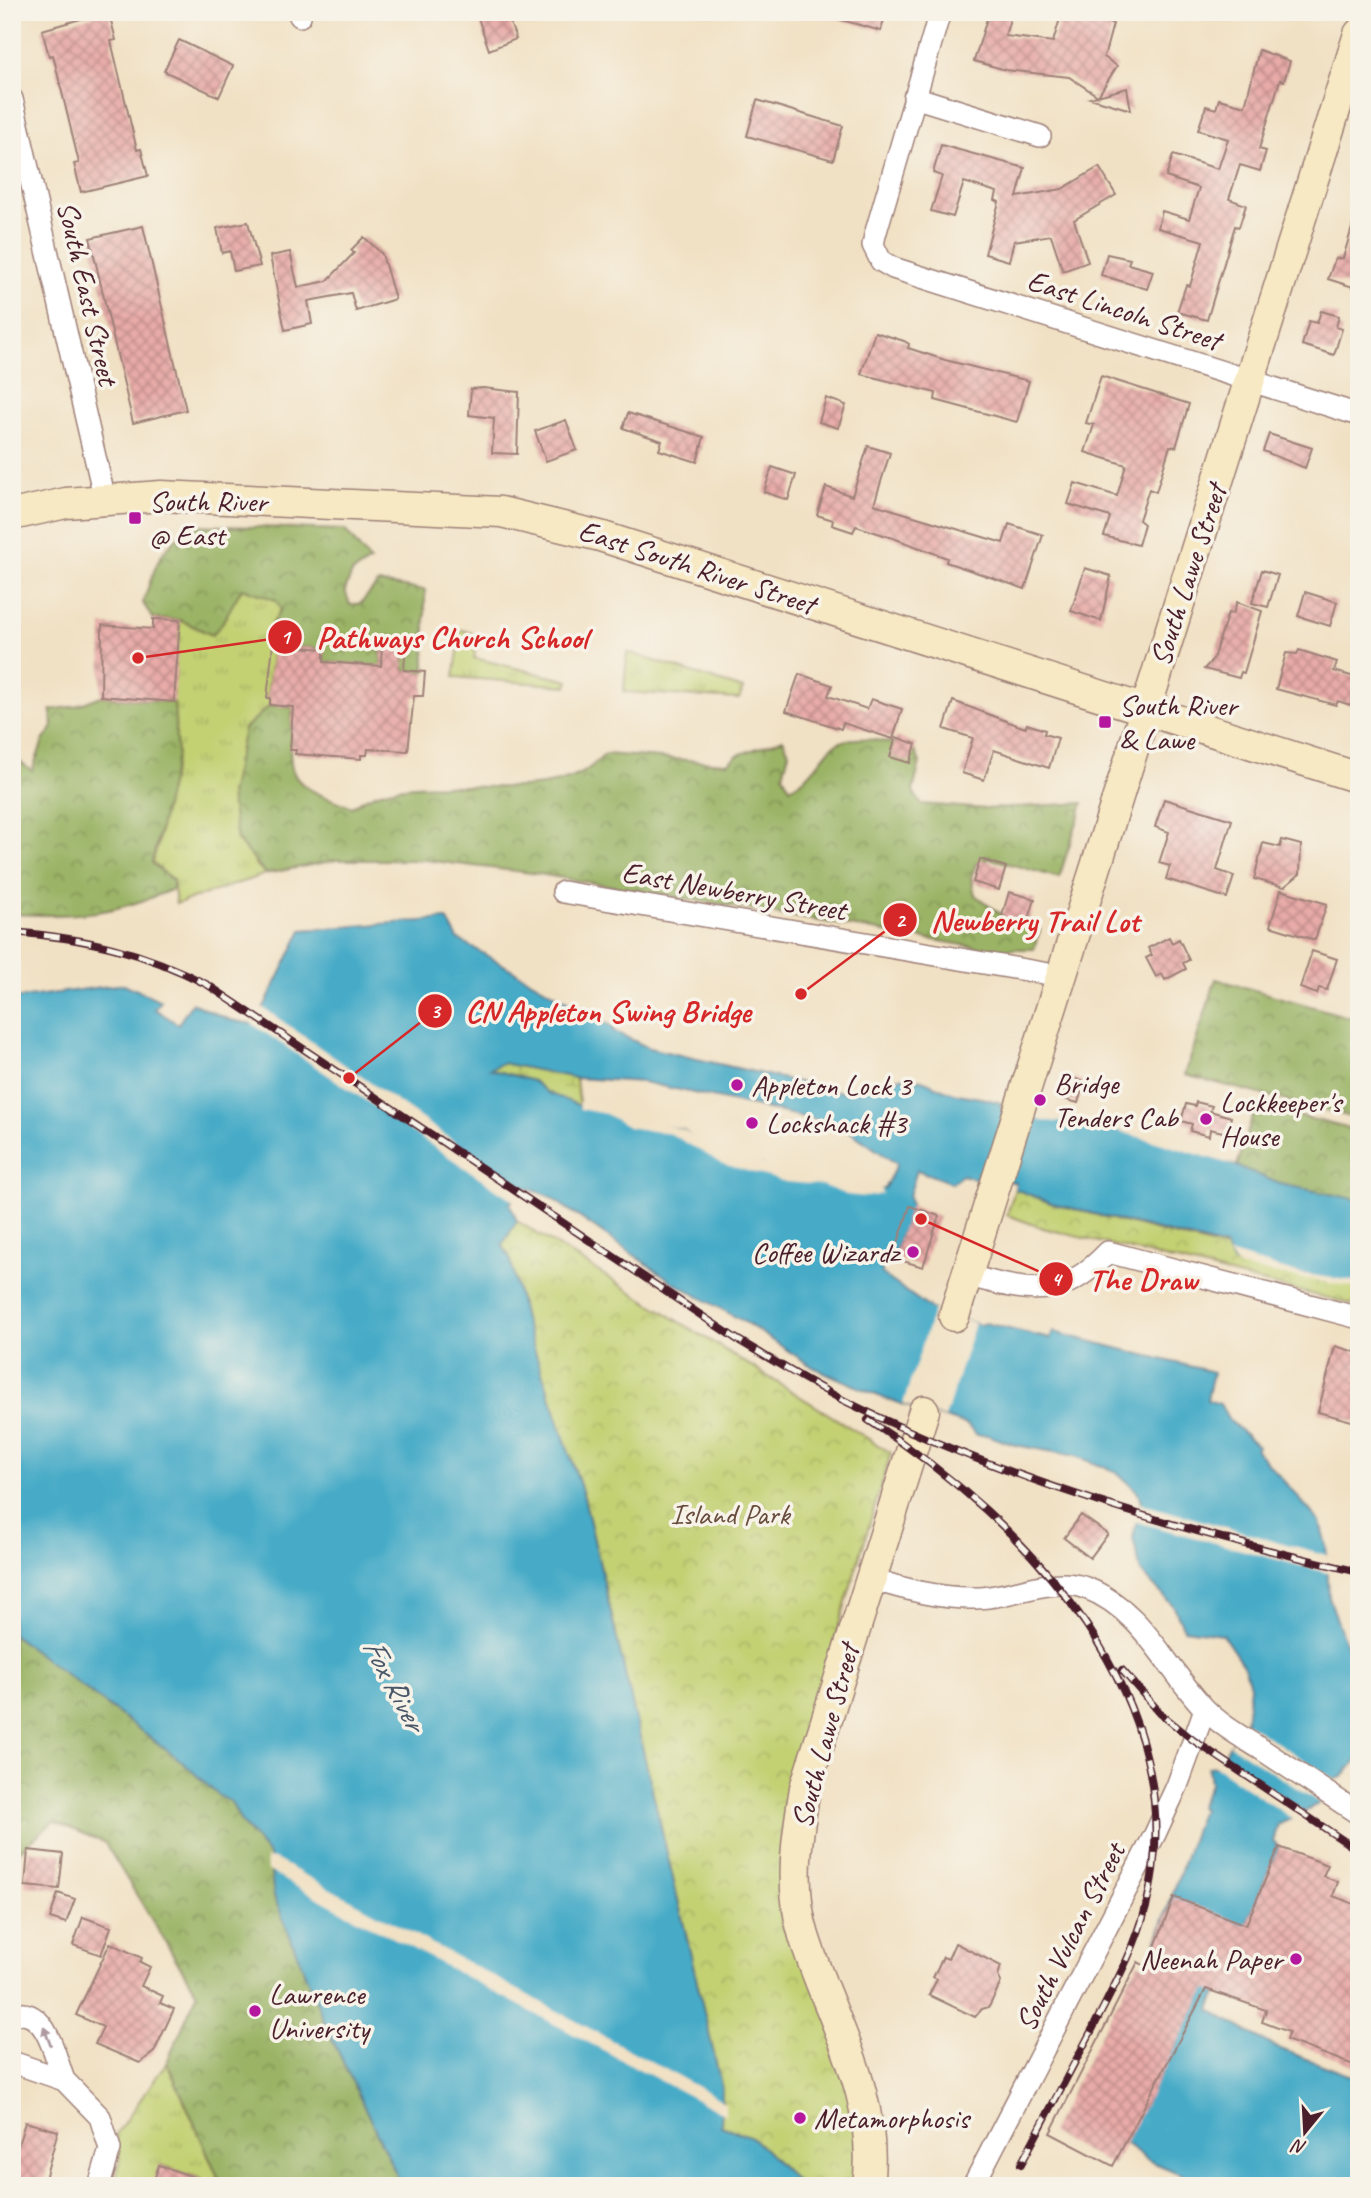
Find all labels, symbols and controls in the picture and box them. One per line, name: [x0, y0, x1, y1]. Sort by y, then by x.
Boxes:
street label: South East Street: [48, 198, 128, 391]
street label: East Lincoln Street: [1023, 261, 1229, 360]
street label: South Lawe Street: [1141, 476, 1236, 671]
place label: South River @ East: [149, 482, 270, 554]
marker: South River @ East: [127, 510, 143, 526]
street label: East South River Street: [574, 511, 824, 624]
callout: Pathways Church School: [267, 610, 602, 663]
text: Pathways Church School: [317, 617, 594, 658]
text: 1: [280, 624, 292, 650]
place label: South River & Lawe: [1119, 686, 1240, 758]
marker: South River & Lawe: [1097, 714, 1113, 730]
street label: East Newberry Street: [619, 853, 852, 930]
callout: Newberry Trail Lot: [883, 893, 1153, 946]
text: Newberry Trail Lot: [931, 900, 1143, 941]
text: 2: [895, 907, 907, 933]
callout: CN Appleton Swing Bridge: [417, 984, 765, 1037]
text: CN Appleton Swing Bridge: [465, 991, 753, 1032]
text: 3: [430, 998, 442, 1024]
place label: Bridge Tenders Cab: [1054, 1064, 1180, 1136]
place label: Appleton Lock 3: [751, 1066, 914, 1104]
marker: Appleton Lock 3: [729, 1077, 745, 1093]
place label: Lockkeeper's House: [1220, 1083, 1344, 1155]
marker: Bridge Tenders Cab: [1032, 1092, 1048, 1108]
place label: Lockshack #3: [766, 1104, 909, 1142]
marker: Lockkeeper's House: [1198, 1111, 1214, 1127]
marker: Lockshack #3: [744, 1115, 760, 1131]
place label: Coffee Wizardz: [752, 1233, 903, 1271]
marker: Coffee Wizardz: [905, 1244, 921, 1260]
callout: The Draw: [1039, 1253, 1212, 1306]
text: The Draw: [1089, 1259, 1200, 1300]
text: 4: [1051, 1266, 1063, 1292]
park label: Island Park: [671, 1495, 791, 1533]
water label: Fox River: [353, 1631, 438, 1742]
street label: South Lawe Street: [782, 1636, 869, 1832]
street label: South Vulcan Street: [1006, 1834, 1135, 2037]
place label: Neenah Paper: [1140, 1940, 1285, 1978]
marker: Neenah Paper: [1288, 1951, 1304, 1967]
place label: Lawrence University: [269, 1975, 372, 2047]
marker: Lawrence University: [247, 2003, 263, 2019]
one-way arrow: [41, 2026, 52, 2047]
north arrow: [1270, 2096, 1340, 2166]
place label: Metamorphosis: [814, 2099, 971, 2137]
marker: Metamorphosis: [792, 2110, 808, 2126]
text: N: [1288, 2133, 1309, 2160]

